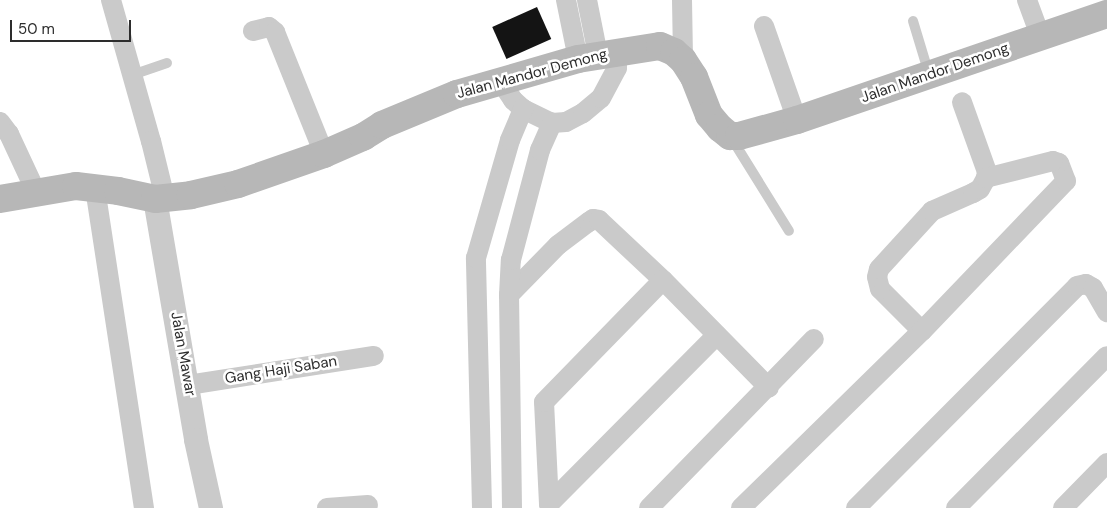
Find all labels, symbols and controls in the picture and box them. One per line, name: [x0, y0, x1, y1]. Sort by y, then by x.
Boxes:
scale bar: [12, 10, 134, 42]
text: 50 m: [18, 19, 55, 39]
street label: Jalan Mandor Demong: [859, 39, 1011, 107]
street label: Jalan Mandor Demong: [455, 45, 609, 103]
street label: Jalan Mawar: [167, 310, 199, 398]
street label: Gang Haji Saban: [224, 352, 338, 388]

